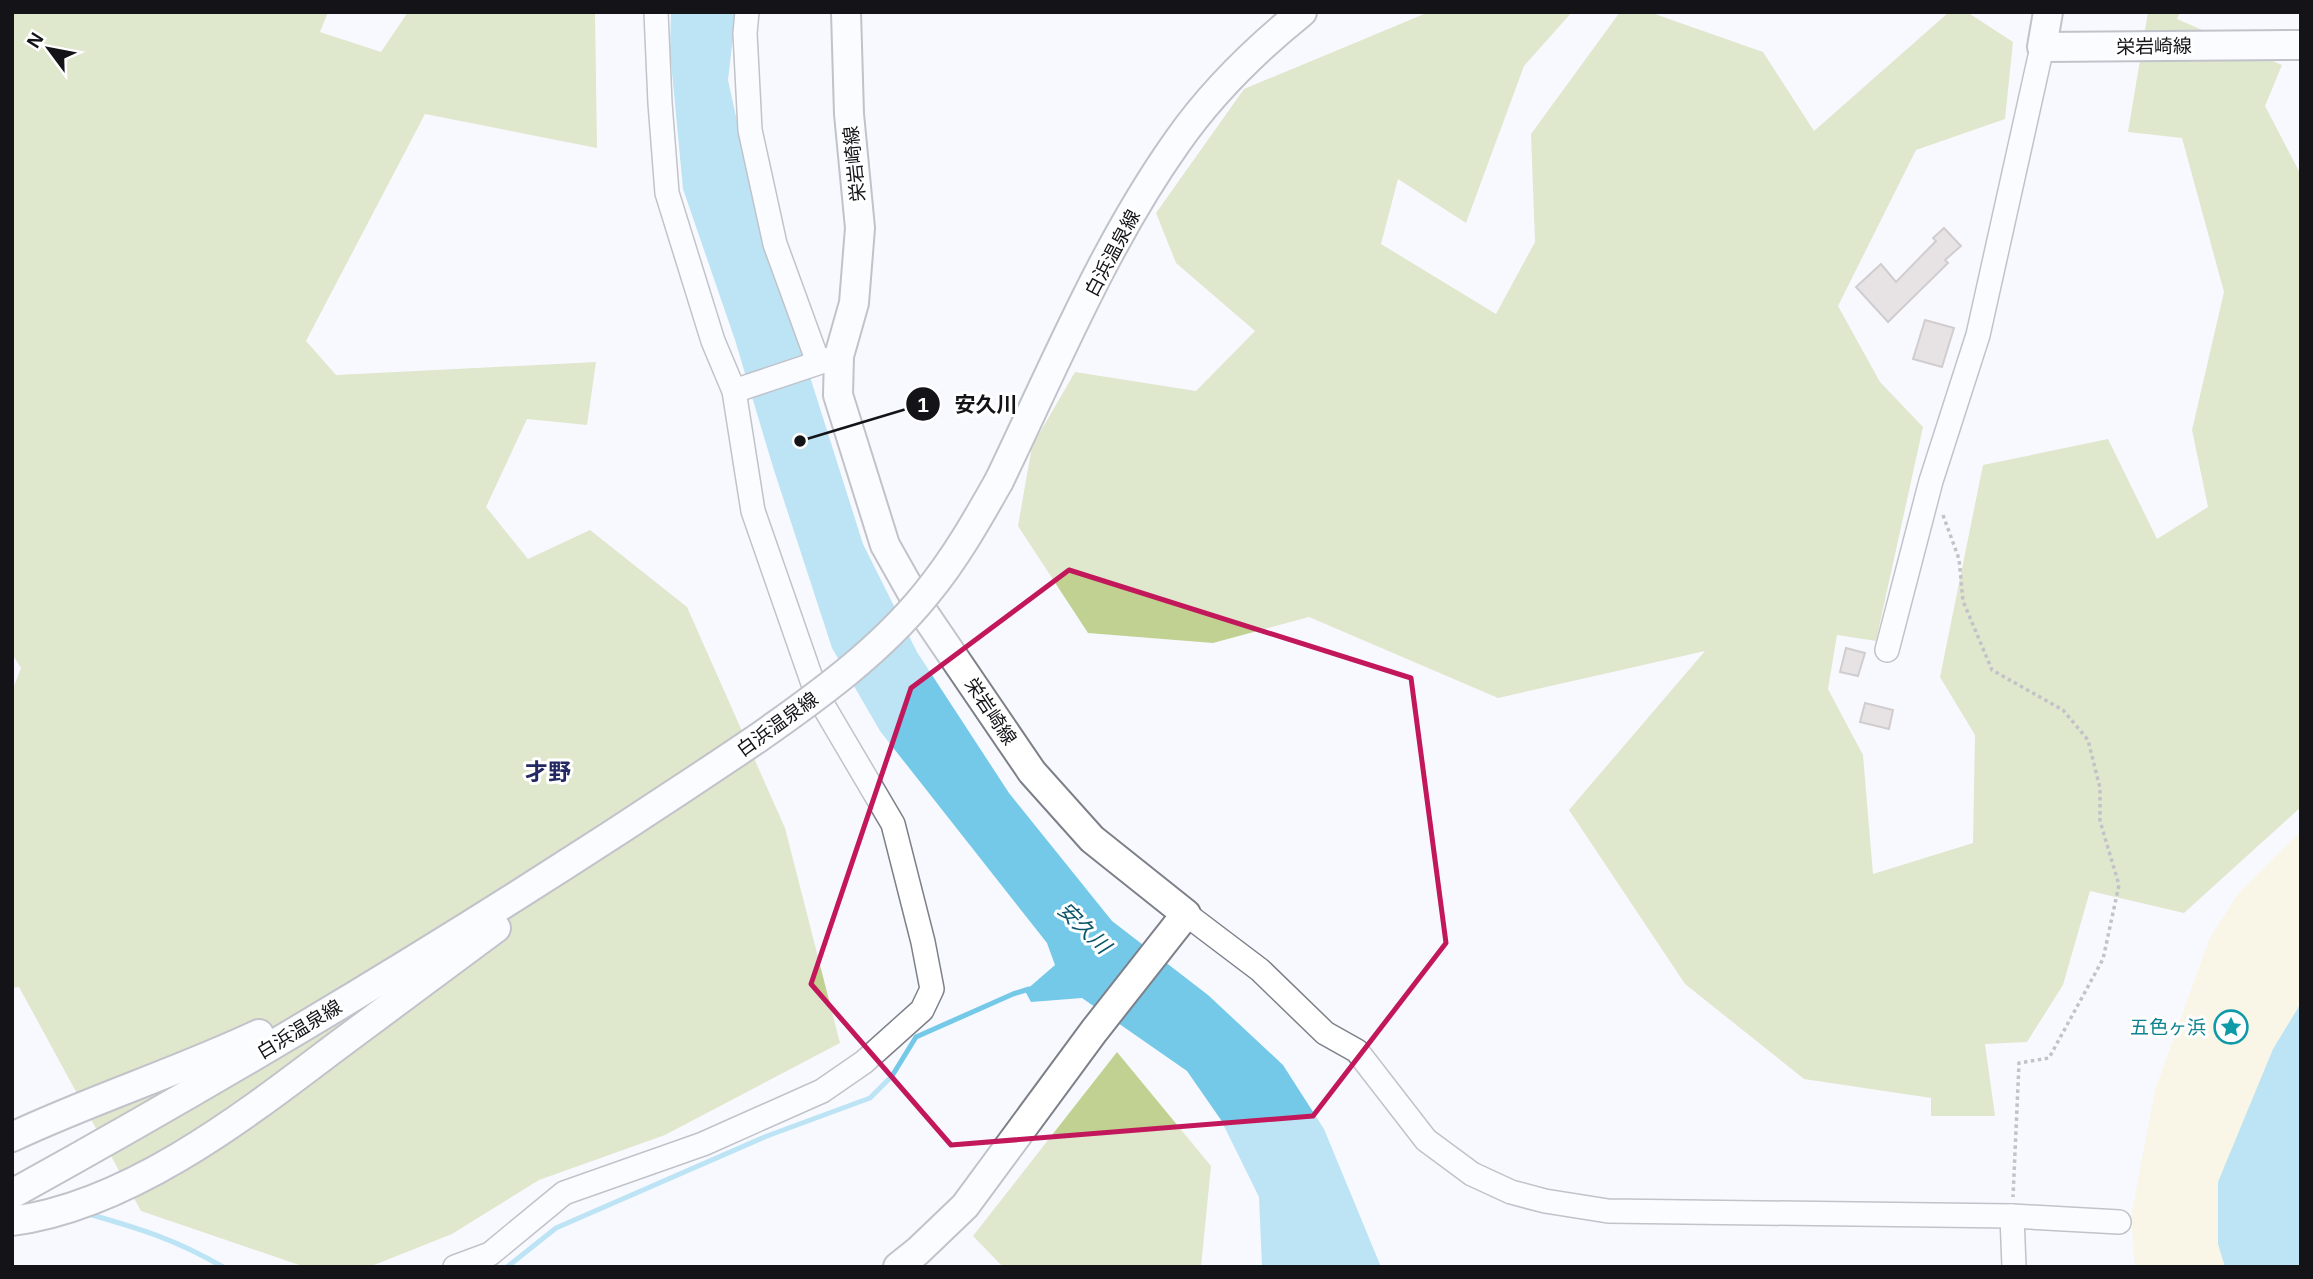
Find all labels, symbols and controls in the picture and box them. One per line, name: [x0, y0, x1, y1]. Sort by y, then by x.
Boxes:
north arrow: [14, 14, 84, 84]
text: N: [22, 29, 48, 52]
street label: 栄岩崎線: [2116, 35, 2192, 58]
street label: 栄岩崎線: [840, 125, 869, 203]
street label: 白浜温泉線: [1081, 206, 1144, 300]
callout: 安久川: [905, 383, 1031, 425]
text: 1: [917, 393, 929, 416]
text: 安久川: [955, 393, 1018, 416]
street label: 栄岩崎線: [961, 674, 1021, 749]
street label: 白浜温泉線: [733, 688, 822, 761]
district label: 才野: [525, 759, 571, 785]
water label: 安久川: [1054, 897, 1116, 959]
street label: 白浜温泉線: [253, 996, 345, 1063]
place icon: 五色ヶ浜: [2212, 1008, 2250, 1046]
place label: 五色ヶ浜: [2130, 1017, 2206, 1038]

